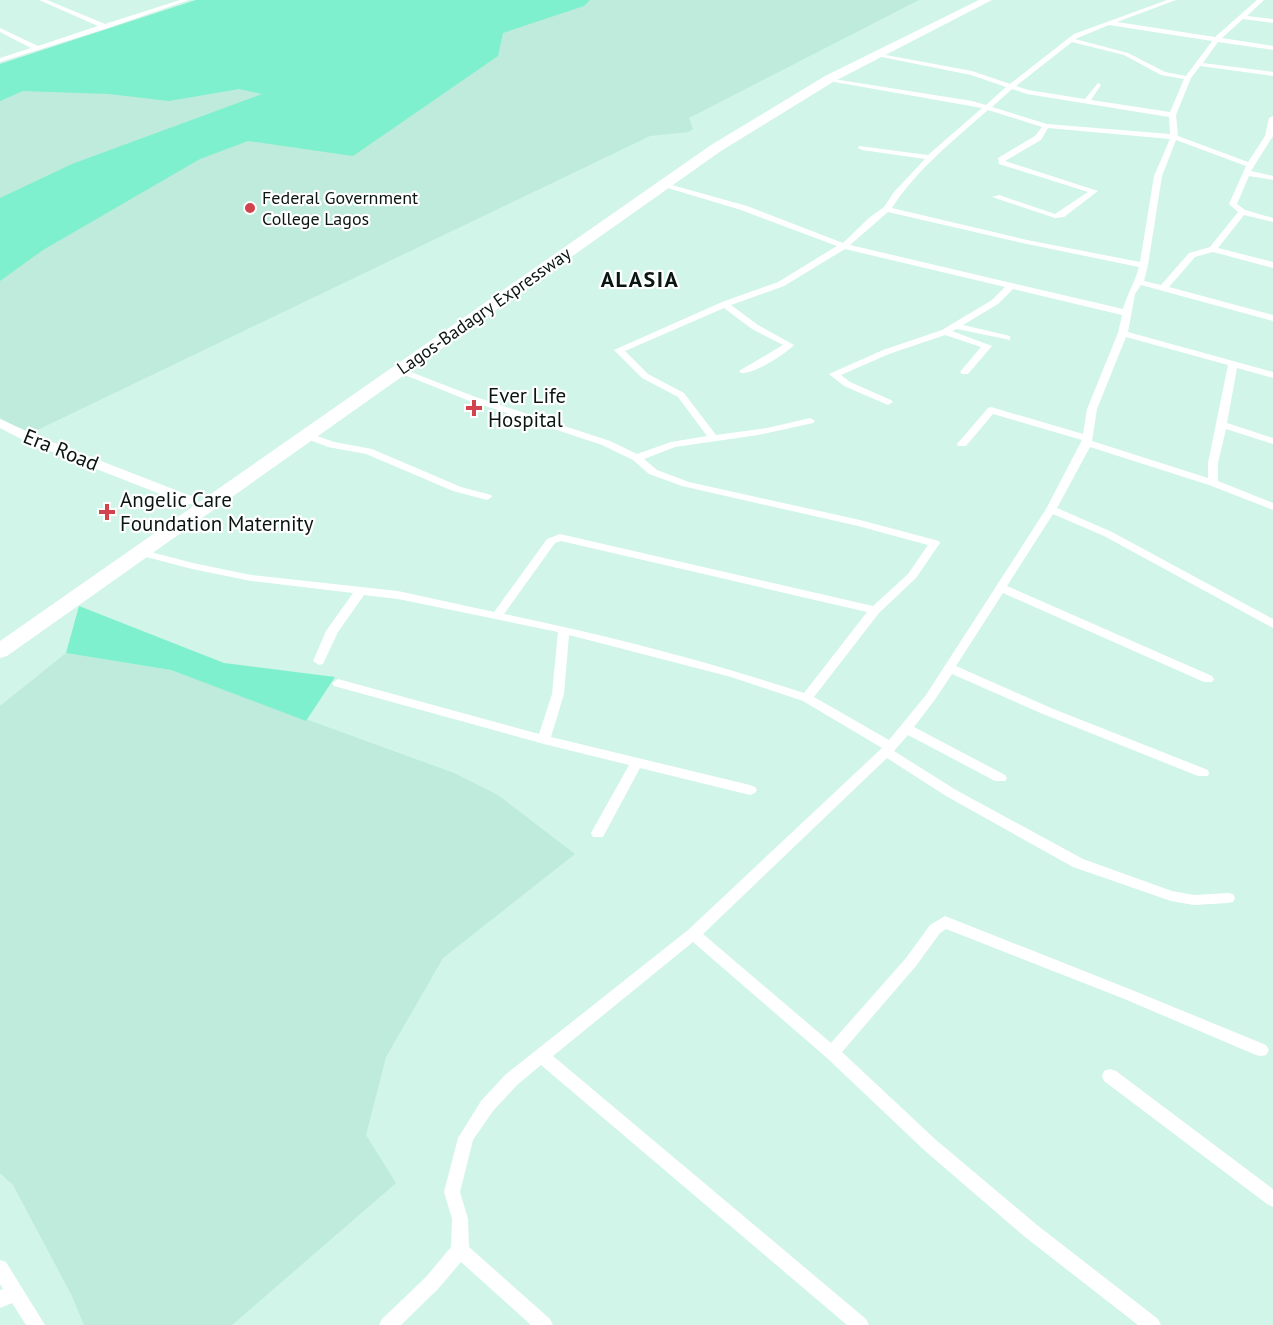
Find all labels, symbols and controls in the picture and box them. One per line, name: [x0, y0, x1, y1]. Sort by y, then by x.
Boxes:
place label: Federal Government College Lagos: [262, 186, 418, 230]
marker: Federal Government College Lagos: [243, 201, 257, 215]
street label: Lagos-Badagry Expressway: [392, 241, 576, 379]
district label: ALASIA: [601, 265, 679, 293]
place label: Ever Life Hospital: [488, 382, 566, 433]
marker: Ever Life Hospital: [465, 399, 483, 417]
street label: Era Road: [20, 422, 103, 477]
place label: Angelic Care Foundation Maternity: [120, 486, 314, 537]
marker: Angelic Care Foundation Maternity: [98, 503, 116, 521]

